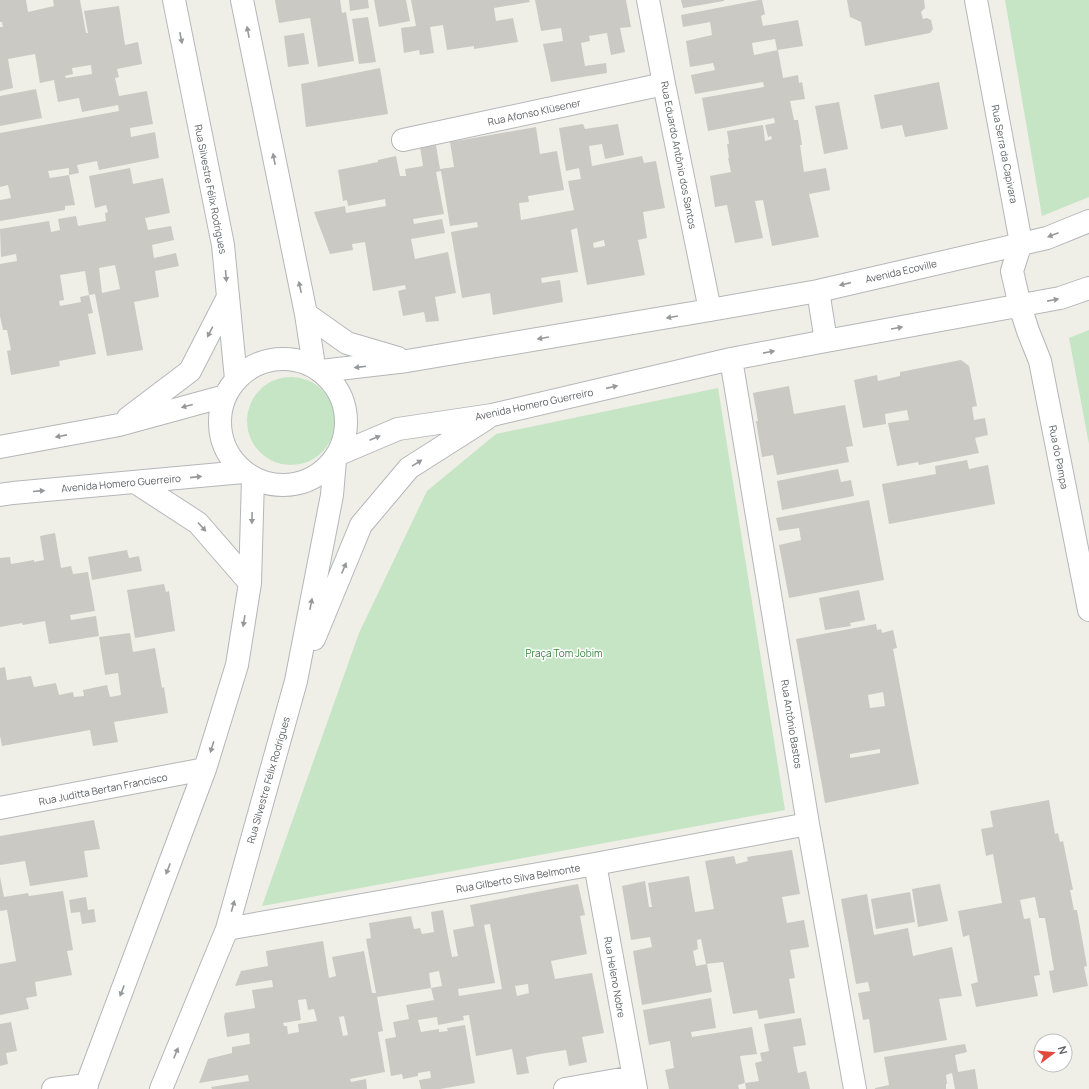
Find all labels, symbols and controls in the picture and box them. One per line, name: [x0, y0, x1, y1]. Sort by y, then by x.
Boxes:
one-way arrow: [245, 26, 251, 38]
one-way arrow: [179, 32, 185, 44]
street label: Rua Eduardo Antônio dos Santos: [658, 80, 700, 230]
street label: Rua Afonso Klüsener: [486, 95, 582, 129]
street label: Rua Serra da Capivara: [989, 104, 1021, 204]
street label: Rua Silvestre Félix Rodrigues: [192, 123, 230, 255]
one-way arrow: [270, 153, 276, 166]
one-way arrow: [1046, 233, 1058, 239]
street label: Avenida Ecoville: [864, 256, 938, 286]
one-way arrow: [222, 270, 229, 282]
one-way arrow: [297, 280, 303, 293]
one-way arrow: [838, 282, 851, 288]
one-way arrow: [1046, 296, 1059, 302]
one-way arrow: [666, 314, 678, 320]
one-way arrow: [891, 325, 903, 331]
one-way arrow: [207, 326, 213, 337]
one-way arrow: [537, 335, 550, 341]
one-way arrow: [763, 348, 775, 354]
one-way arrow: [354, 364, 366, 370]
one-way arrow: [606, 384, 618, 390]
street label: Avenida Homero Guerreiro: [474, 385, 594, 423]
one-way arrow: [181, 403, 193, 409]
street label: Rua do Pampa: [1046, 424, 1072, 490]
one-way arrow: [54, 433, 67, 439]
one-way arrow: [369, 435, 381, 441]
one-way arrow: [411, 459, 423, 466]
street label: Avenida Homero Guerreiro: [60, 471, 182, 495]
one-way arrow: [190, 473, 202, 480]
one-way arrow: [33, 487, 45, 494]
one-way arrow: [249, 512, 255, 525]
one-way arrow: [197, 523, 206, 532]
one-way arrow: [341, 561, 347, 573]
one-way arrow: [308, 598, 314, 610]
one-way arrow: [241, 615, 247, 627]
park label: Praça Tom Jobim: [526, 646, 602, 660]
street label: Rua Antônio Bastos: [778, 679, 806, 769]
street label: Rua Silvestre Félix Rodrigues: [243, 715, 293, 845]
one-way arrow: [209, 741, 215, 753]
street label: Rua Juditta Bertan Francisco: [37, 770, 169, 808]
street label: Rua Gilberto Silva Belmonte: [455, 860, 581, 896]
one-way arrow: [164, 864, 170, 876]
one-way arrow: [230, 900, 236, 912]
street label: Rua Heleno Nobre: [601, 935, 629, 1019]
one-way arrow: [119, 985, 125, 997]
north arrow: [1033, 1033, 1073, 1073]
text: N: [1055, 1044, 1071, 1056]
one-way arrow: [173, 1046, 179, 1058]

